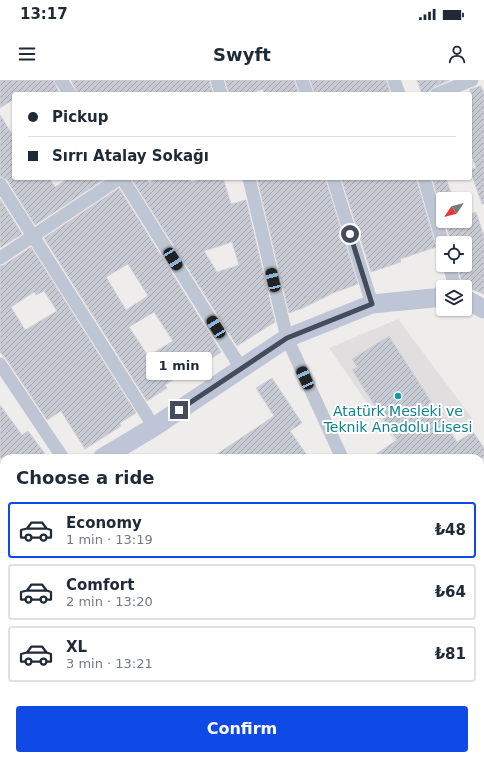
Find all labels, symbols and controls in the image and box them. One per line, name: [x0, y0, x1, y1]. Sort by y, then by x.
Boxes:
text: 13:17: [20, 5, 68, 23]
icon: menu: [16, 43, 38, 65]
icon: person: [446, 43, 468, 65]
text: Swyft: [213, 44, 271, 65]
text: Pickup: [52, 108, 108, 126]
text: Sırrı Atalay Sokağı: [52, 147, 209, 165]
north arrow: [436, 192, 472, 228]
map controls: [436, 192, 472, 316]
route start: [341, 225, 359, 243]
button: locate: [436, 236, 472, 272]
car: [162, 246, 184, 272]
car: [264, 267, 282, 293]
button: layers: [436, 280, 472, 316]
car: [205, 314, 227, 340]
callout: 1 min: [146, 352, 212, 380]
text: 1 min: [159, 358, 199, 373]
car: [295, 365, 315, 391]
marker: Atatürk Mesleki ve Teknik Anadolu Lisesi: [393, 391, 403, 401]
route end: [170, 401, 188, 419]
place label: Atatürk Mesleki ve Teknik Anadolu Lisesi: [323, 403, 472, 435]
text: Choose a ride: [16, 467, 155, 488]
icon: car: [18, 512, 54, 548]
text: Economy: [66, 514, 142, 532]
text: ₺48: [435, 521, 466, 539]
text: 1 min · 13:19: [66, 532, 153, 547]
icon: car: [18, 574, 54, 610]
text: Comfort: [66, 576, 134, 594]
text: ₺64: [435, 583, 466, 601]
text: 2 min · 13:20: [66, 594, 153, 609]
icon: car: [18, 636, 54, 672]
text: XL: [66, 638, 87, 656]
text: ₺81: [435, 645, 466, 663]
text: 3 min · 13:21: [66, 656, 153, 671]
button: Confirm: [16, 706, 468, 752]

